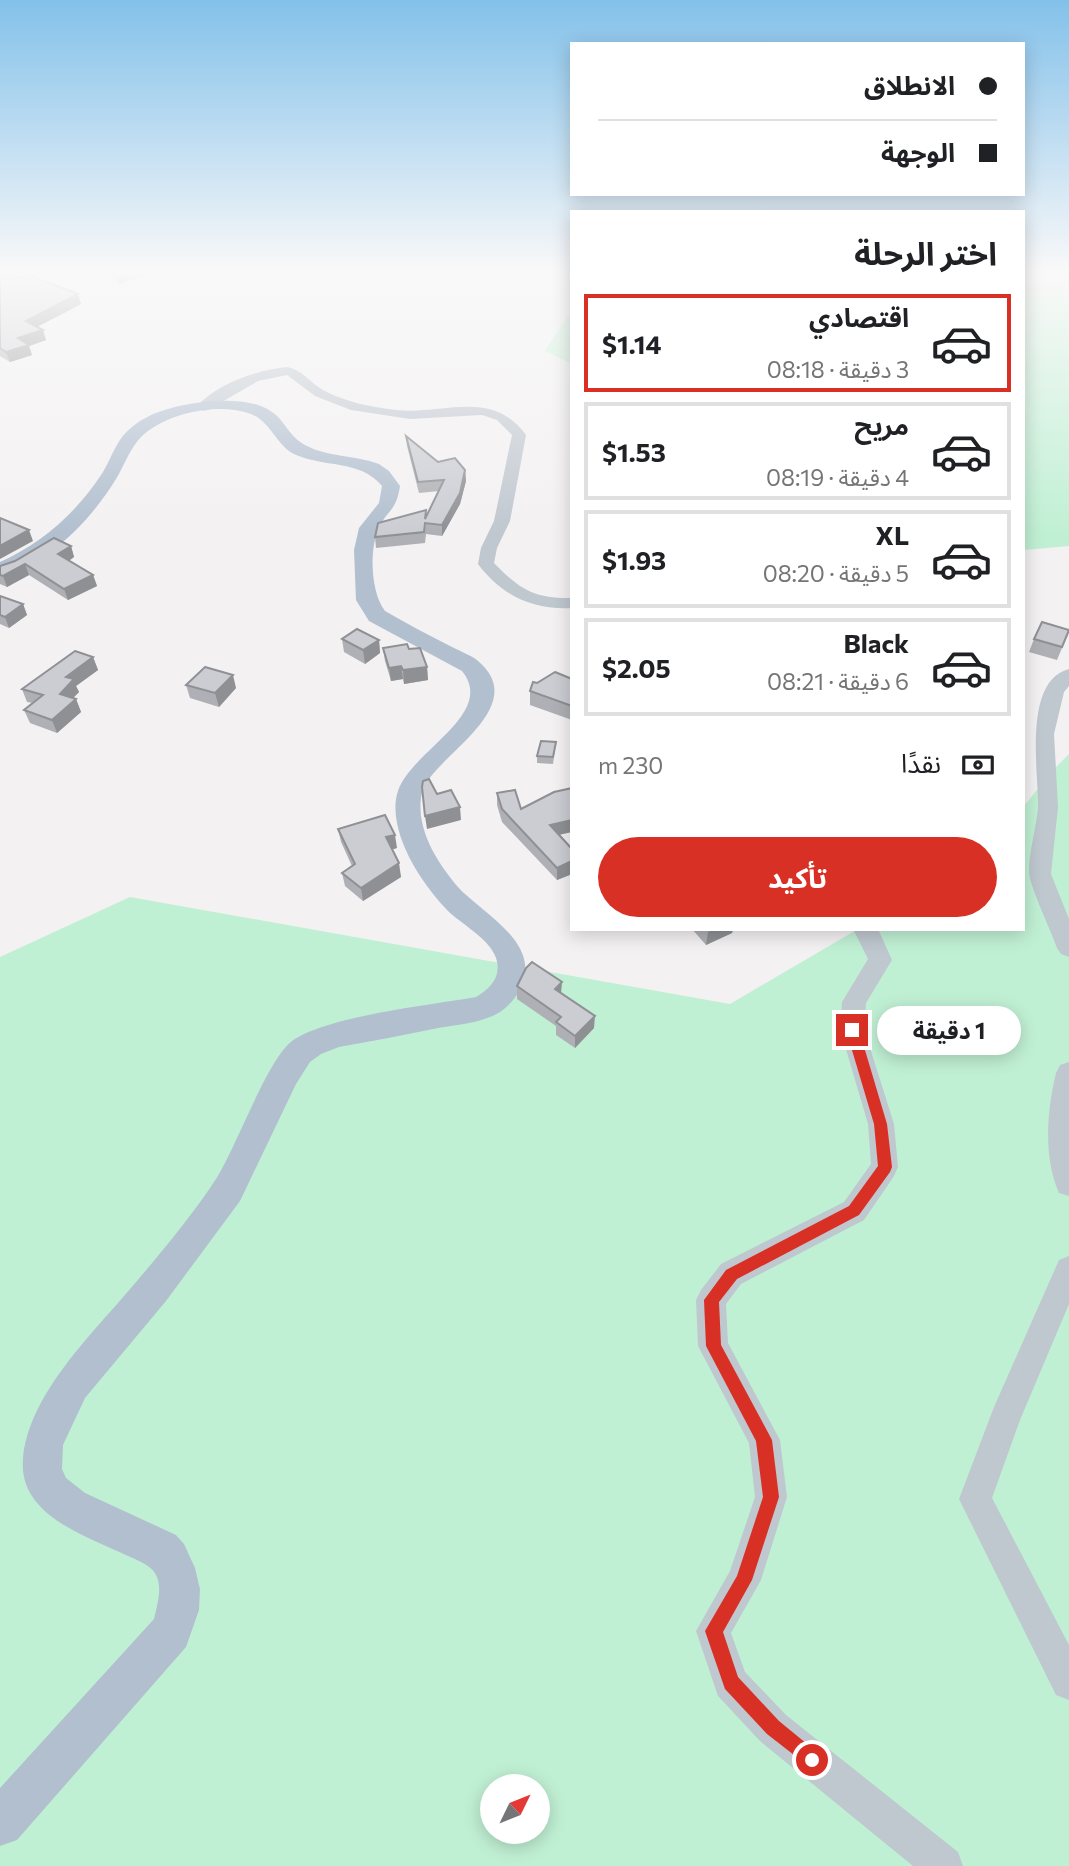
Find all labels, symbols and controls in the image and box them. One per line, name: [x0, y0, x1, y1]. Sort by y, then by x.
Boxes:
text: الانطلاق: [864, 69, 955, 100]
text: الوجهة: [881, 136, 955, 167]
text: اختر الرحلة: [854, 232, 997, 272]
text: اقتصادي: [809, 301, 909, 332]
icon: car: [930, 312, 993, 375]
text: $1.14: [602, 328, 661, 359]
text: 3 دقيقة · 08:18: [767, 355, 909, 383]
text: مريح: [854, 409, 909, 440]
icon: car: [930, 420, 993, 483]
text: $1.53: [602, 436, 666, 467]
text: 4 دقيقة · 08:19: [766, 463, 909, 491]
text: XL: [875, 519, 909, 550]
icon: car: [930, 528, 993, 591]
text: $1.93: [602, 544, 666, 575]
text: 5 دقيقة · 08:20: [763, 559, 909, 587]
text: Black: [843, 627, 909, 658]
icon: car: [930, 636, 993, 699]
text: $2.05: [602, 652, 671, 683]
text: 6 دقيقة · 08:21: [767, 667, 909, 695]
icon: cash: [959, 746, 997, 784]
text: نقدًا: [901, 747, 941, 778]
text: 230 m: [598, 751, 663, 779]
button: تأكيد: [598, 837, 997, 917]
callout: 1 دقيقة: [876, 1006, 1020, 1054]
route end: [836, 1014, 868, 1046]
text: 1 دقيقة: [913, 1016, 985, 1044]
route start: [796, 1744, 828, 1776]
north arrow: [480, 1774, 550, 1844]
map controls: [480, 1774, 550, 1844]

